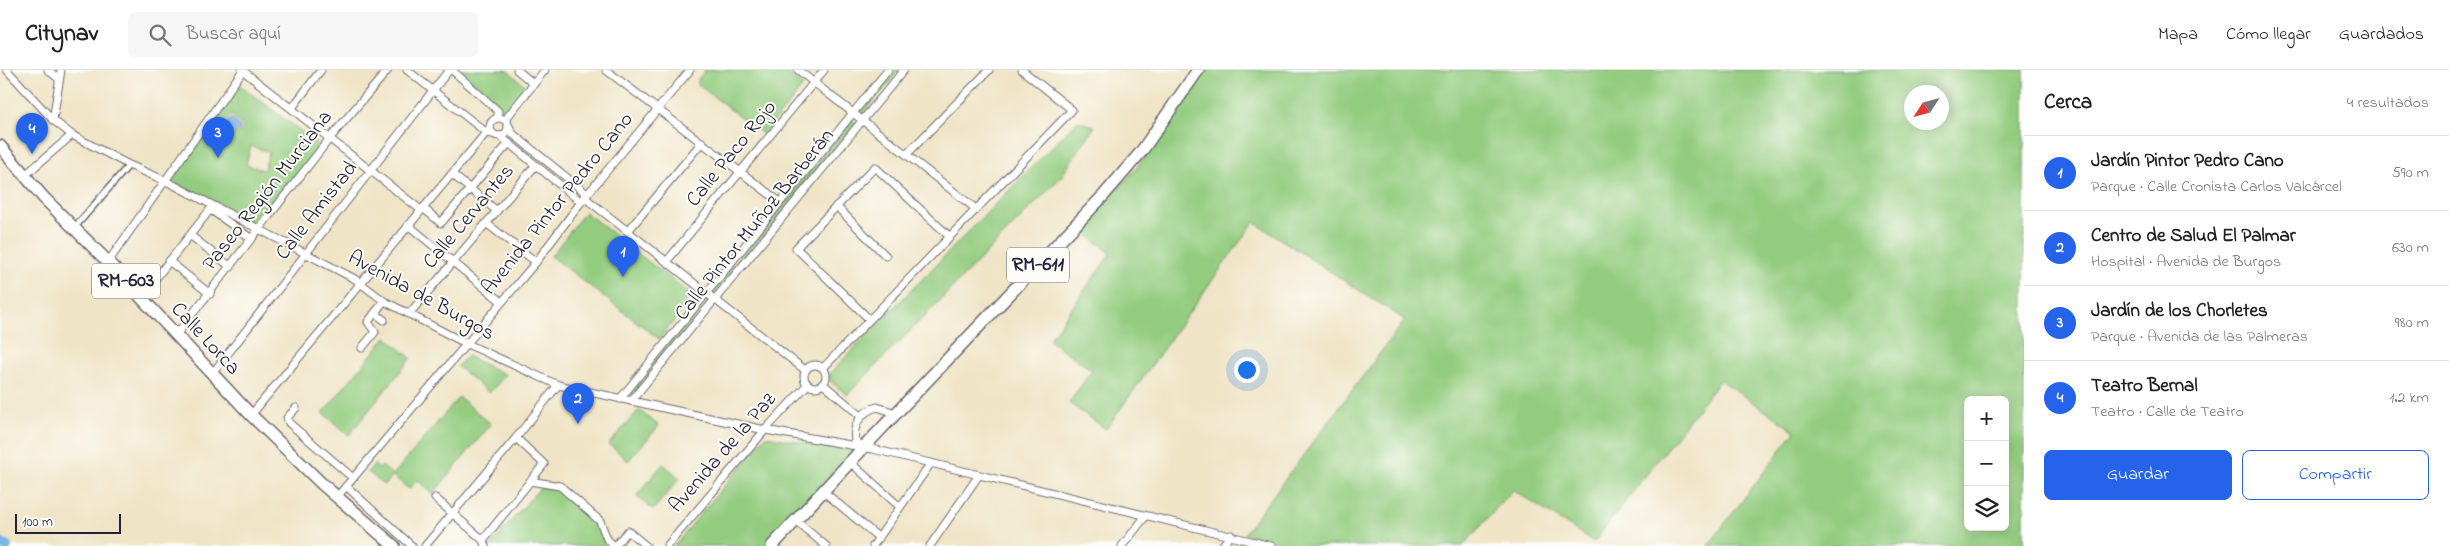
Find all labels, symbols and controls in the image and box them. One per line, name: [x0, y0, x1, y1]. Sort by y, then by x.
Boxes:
search box: [128, 12, 478, 57]
text: Citynav: [25, 17, 98, 52]
icon: search: [146, 21, 174, 49]
text: Buscar aquí: [186, 21, 281, 48]
text: Mapa: [2158, 22, 2198, 48]
text: Cómo llegar: [2226, 22, 2311, 48]
text: Guardados: [2339, 22, 2424, 48]
north arrow: [1904, 85, 1949, 130]
text: Cerca: [2044, 88, 2092, 118]
text: 4 resultados: [2347, 91, 2429, 115]
street label: Calle Paco Rojo: [680, 94, 784, 214]
street label: Paseo Región Murciana: [196, 104, 342, 279]
street label: Avenida Pintor Pedro Cano: [475, 106, 641, 302]
pin: 4: [16, 113, 48, 154]
pin: 3: [202, 117, 234, 158]
street label: Calle Pintor Muñoz Barberán: [668, 123, 842, 327]
text: Jardín Pintor Pedro Cano: [2091, 148, 2284, 175]
street label: Calle Amistad: [269, 155, 365, 267]
street label: Calle Cervantes: [416, 158, 522, 276]
text: 1: [2057, 161, 2063, 185]
text: 590 m: [2392, 161, 2429, 185]
text: Parque · Calle Cronista Carlos Valcárcel: [2091, 175, 2342, 199]
text: Centro de Salud El Palmar: [2091, 223, 2296, 250]
pin: 1: [607, 236, 639, 277]
text: 2: [2056, 236, 2064, 260]
text: 630 m: [2392, 236, 2429, 260]
street label: Avenida de Burgos: [341, 243, 500, 351]
road number: RM-611: [1007, 248, 1069, 282]
text: Hospital · Avenida de Burgos: [2091, 250, 2281, 274]
road number: RM-603: [92, 264, 160, 298]
street label: Calle Lorca: [163, 296, 247, 382]
text: Jardín de los Chorletes: [2091, 298, 2268, 325]
text: 3: [2057, 311, 2063, 335]
text: 980 m: [2395, 311, 2429, 335]
text: Parque · Avenida de las Palmeras: [2091, 325, 2308, 349]
your location: [1234, 357, 1260, 383]
text: Teatro Bernal: [2091, 373, 2198, 400]
pin: 2: [562, 383, 594, 424]
street label: Avenida de la Paz: [662, 386, 784, 520]
text: 4: [2057, 386, 2063, 410]
text: 1.2 km: [2389, 386, 2429, 410]
map controls: [1964, 396, 2009, 531]
button: +: [1964, 396, 2009, 441]
text: Teatro · Calle de Teatro: [2091, 400, 2244, 424]
button: −: [1964, 441, 2009, 486]
button: Guardar: [2044, 450, 2232, 500]
button: Compartir: [2242, 450, 2429, 500]
button: layers: [1964, 486, 2009, 531]
scale bar: [15, 511, 121, 534]
text: 100 m: [22, 512, 53, 533]

